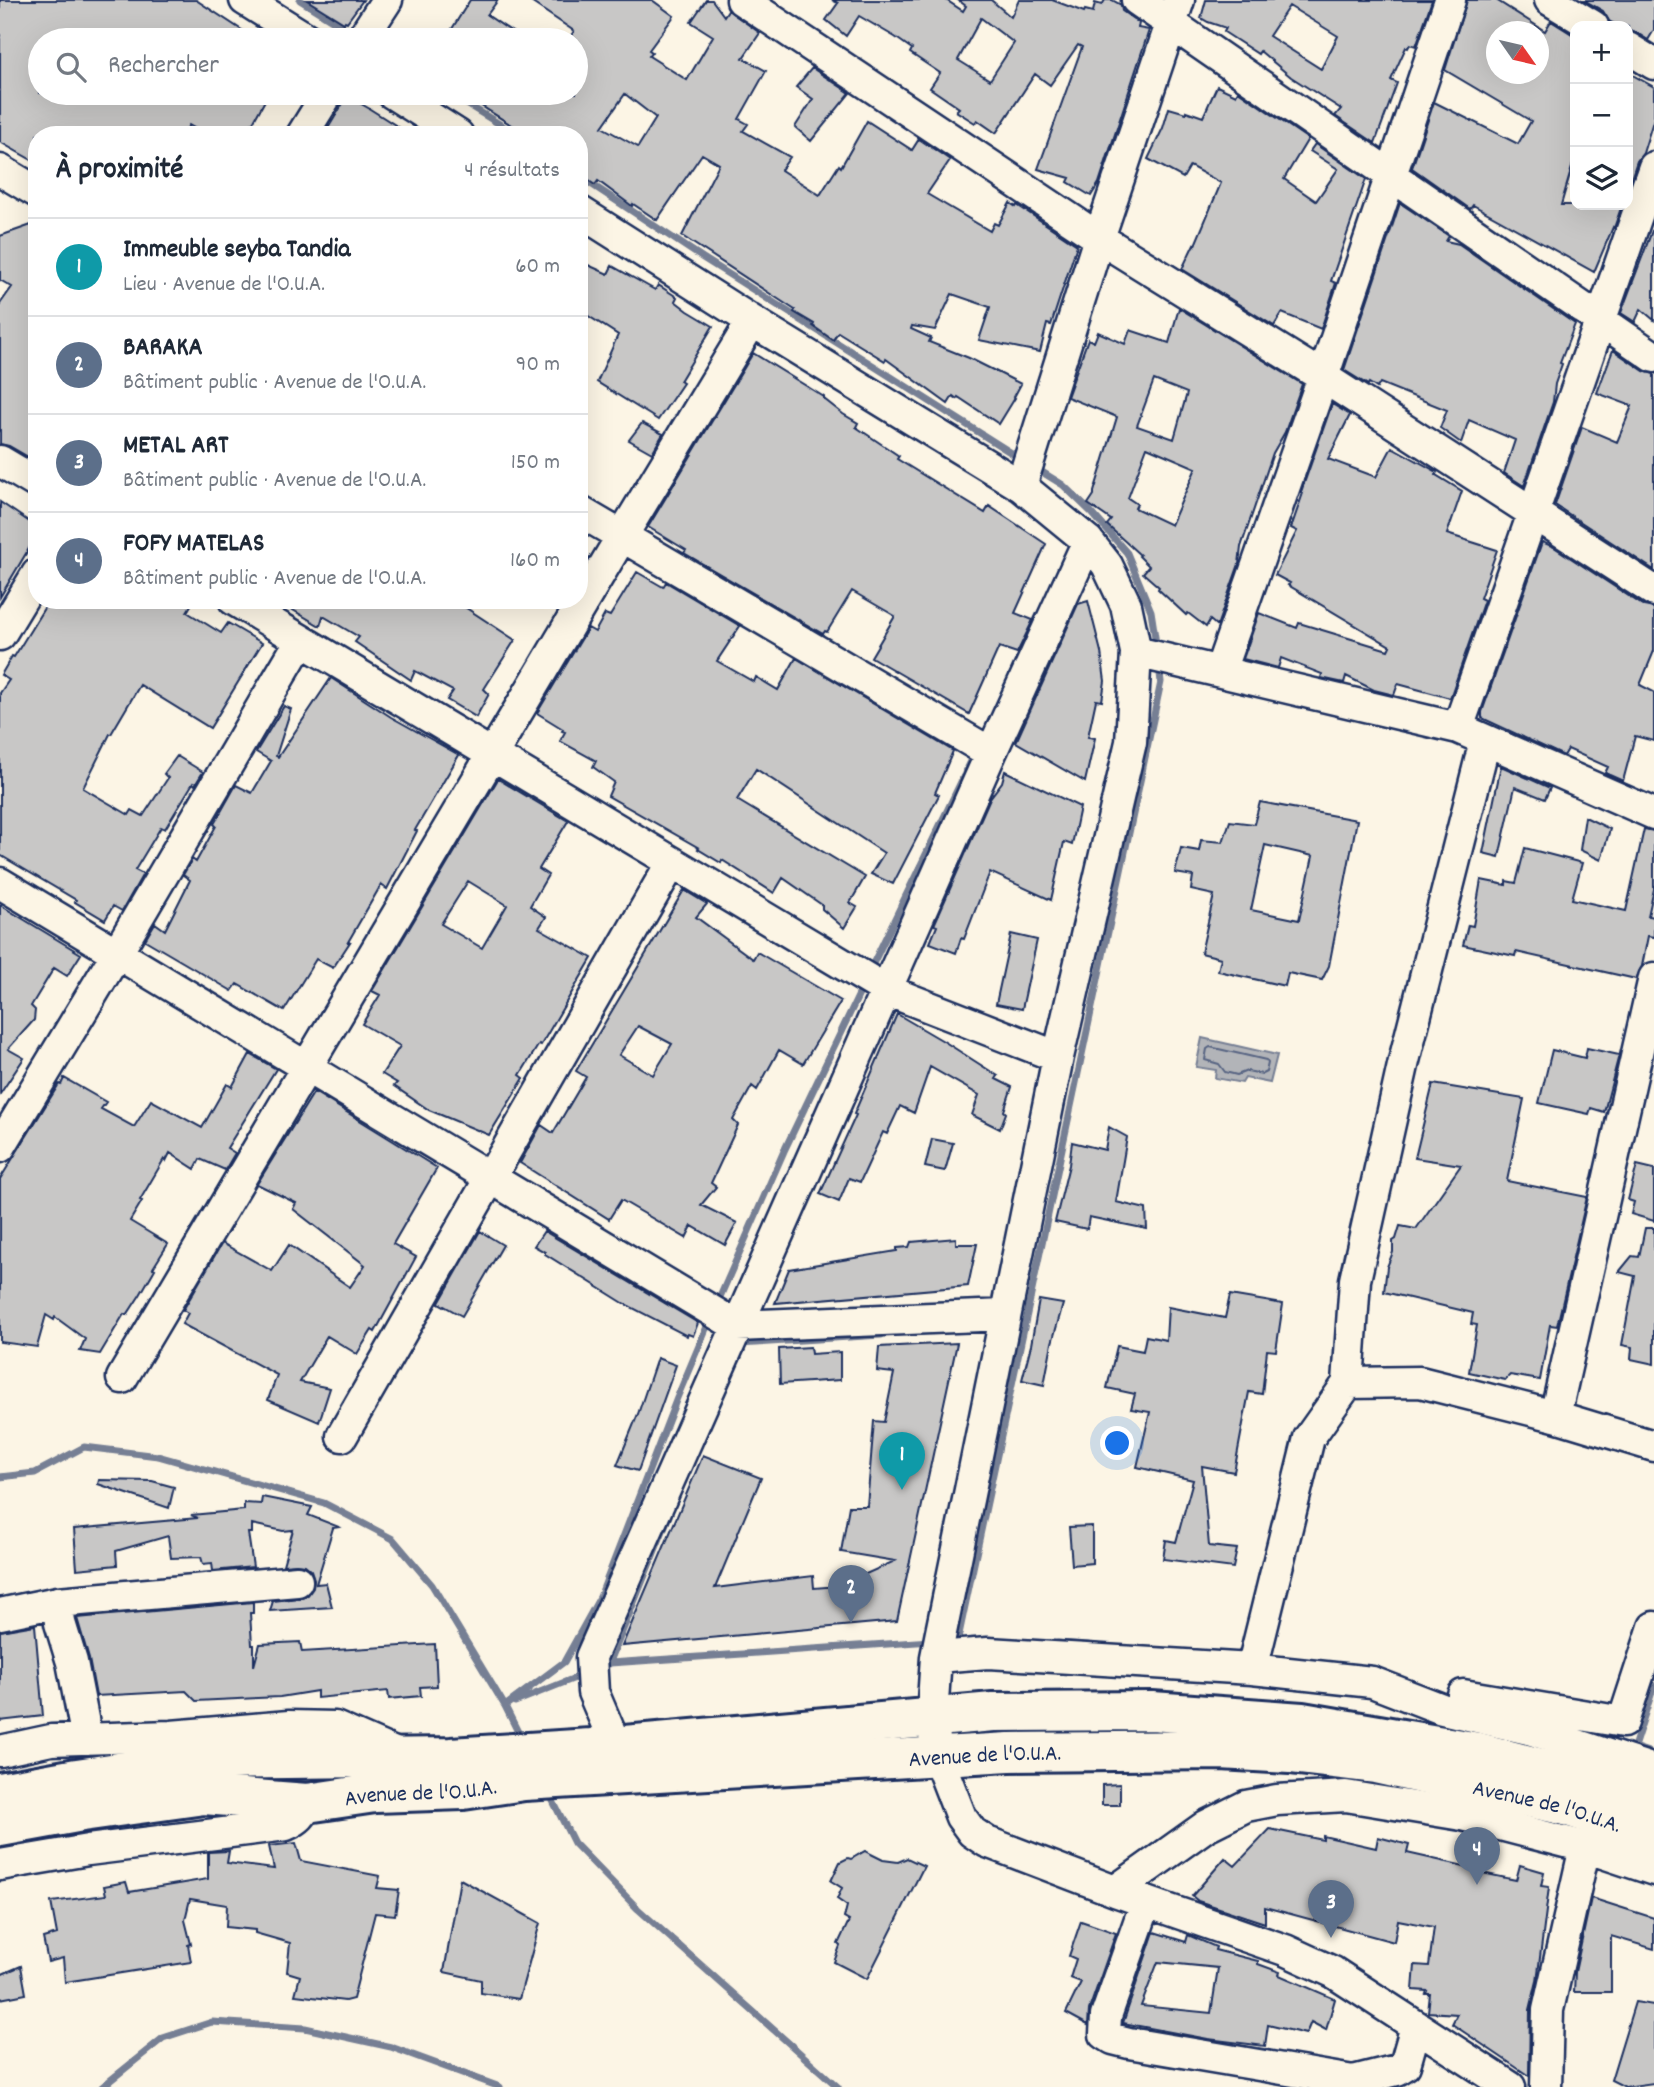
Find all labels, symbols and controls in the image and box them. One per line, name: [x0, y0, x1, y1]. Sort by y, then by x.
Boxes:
north arrow: [1486, 21, 1549, 84]
map controls: [1570, 21, 1633, 210]
button: +: [1570, 21, 1633, 84]
search box: [28, 28, 588, 105]
icon: search: [52, 48, 90, 86]
text: Rechercher: [108, 48, 219, 85]
button: −: [1570, 84, 1633, 147]
button: layers: [1570, 147, 1633, 210]
text: À proximité: [56, 150, 183, 193]
text: 4 résultats: [464, 155, 560, 188]
text: Immeuble seyba Tandia: [123, 232, 350, 269]
text: 1: [76, 251, 82, 284]
text: 60 m: [515, 251, 560, 284]
text: Lieu · Avenue de l'O.U.A.: [123, 269, 325, 302]
text: BARAKA: [123, 330, 203, 367]
text: 2: [74, 349, 84, 382]
text: 90 m: [516, 349, 560, 382]
text: Bâtiment public · Avenue de l'O.U.A.: [123, 367, 426, 400]
text: METAL ART: [123, 428, 228, 465]
text: 3: [74, 447, 84, 480]
text: 150 m: [511, 447, 560, 480]
text: Bâtiment public · Avenue de l'O.U.A.: [123, 465, 426, 498]
text: FOFY MATELAS: [123, 526, 265, 563]
text: 4: [74, 545, 84, 578]
text: 160 m: [510, 545, 560, 578]
text: Bâtiment public · Avenue de l'O.U.A.: [123, 563, 426, 596]
your location: [1100, 1426, 1134, 1460]
pin: 1: [879, 1432, 925, 1490]
pin: 2: [828, 1565, 874, 1623]
street label: Avenue de l'O.U.A.: [908, 1739, 1061, 1778]
street label: Avenue de l'O.U.A.: [342, 1772, 499, 1817]
street label: Avenue de l'O.U.A.: [1469, 1773, 1625, 1844]
pin: 4: [1454, 1827, 1500, 1885]
pin: 3: [1308, 1880, 1354, 1938]

